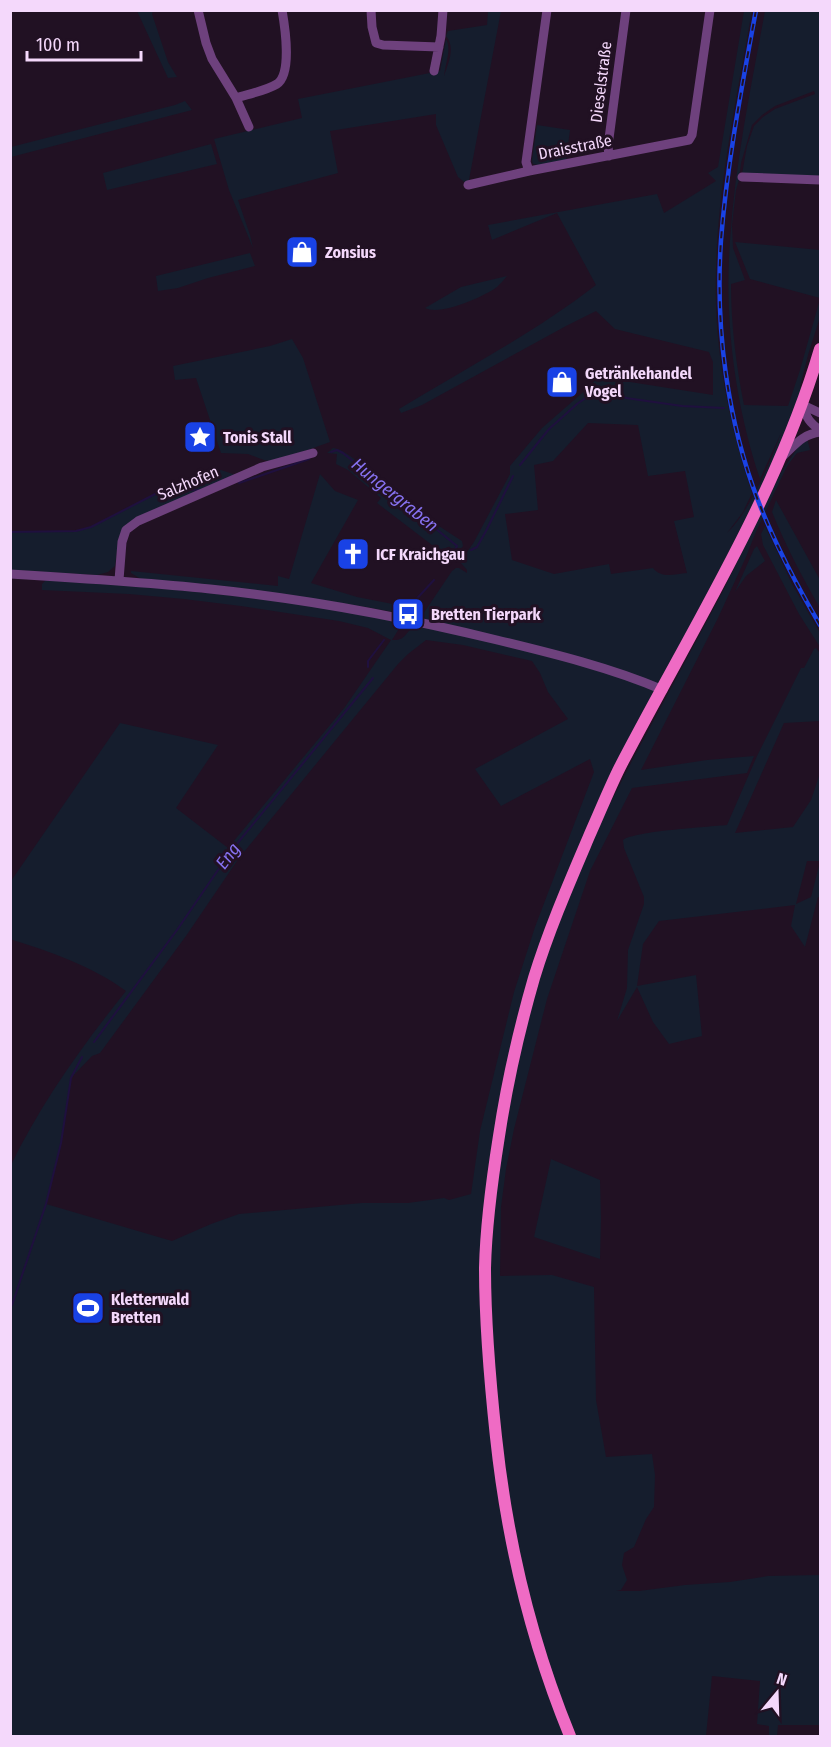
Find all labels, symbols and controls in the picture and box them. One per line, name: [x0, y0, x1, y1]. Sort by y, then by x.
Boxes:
scale bar: [27, 24, 141, 62]
text: 100 m: [36, 34, 80, 56]
street label: Dieselstraße: [587, 40, 615, 124]
street label: Draisstraße: [537, 131, 613, 163]
shop icon: Zonsius: [284, 234, 320, 270]
place label: Zonsius: [325, 243, 376, 262]
shop icon: Getränkehandel Vogel: [544, 364, 580, 400]
place label: Getränkehandel Vogel: [584, 364, 693, 401]
place icon: Tonis Stall: [182, 419, 218, 455]
place label: Tonis Stall: [223, 428, 292, 447]
water label: Hungergraben: [347, 453, 443, 537]
street label: Salzhofen: [155, 462, 221, 504]
church icon: ICF Kraichgau: [335, 536, 371, 572]
place label: ICF Kraichgau: [376, 545, 465, 564]
bus stop icon: Bretten Tierpark: [390, 596, 426, 632]
place label: Bretten Tierpark: [431, 605, 542, 624]
water label: Eng: [211, 839, 245, 873]
sports icon: Kletterwald Bretten: [70, 1290, 106, 1326]
place label: Kletterwald Bretten: [111, 1290, 189, 1327]
north arrow: [747, 1663, 807, 1723]
text: N: [774, 1669, 789, 1690]

